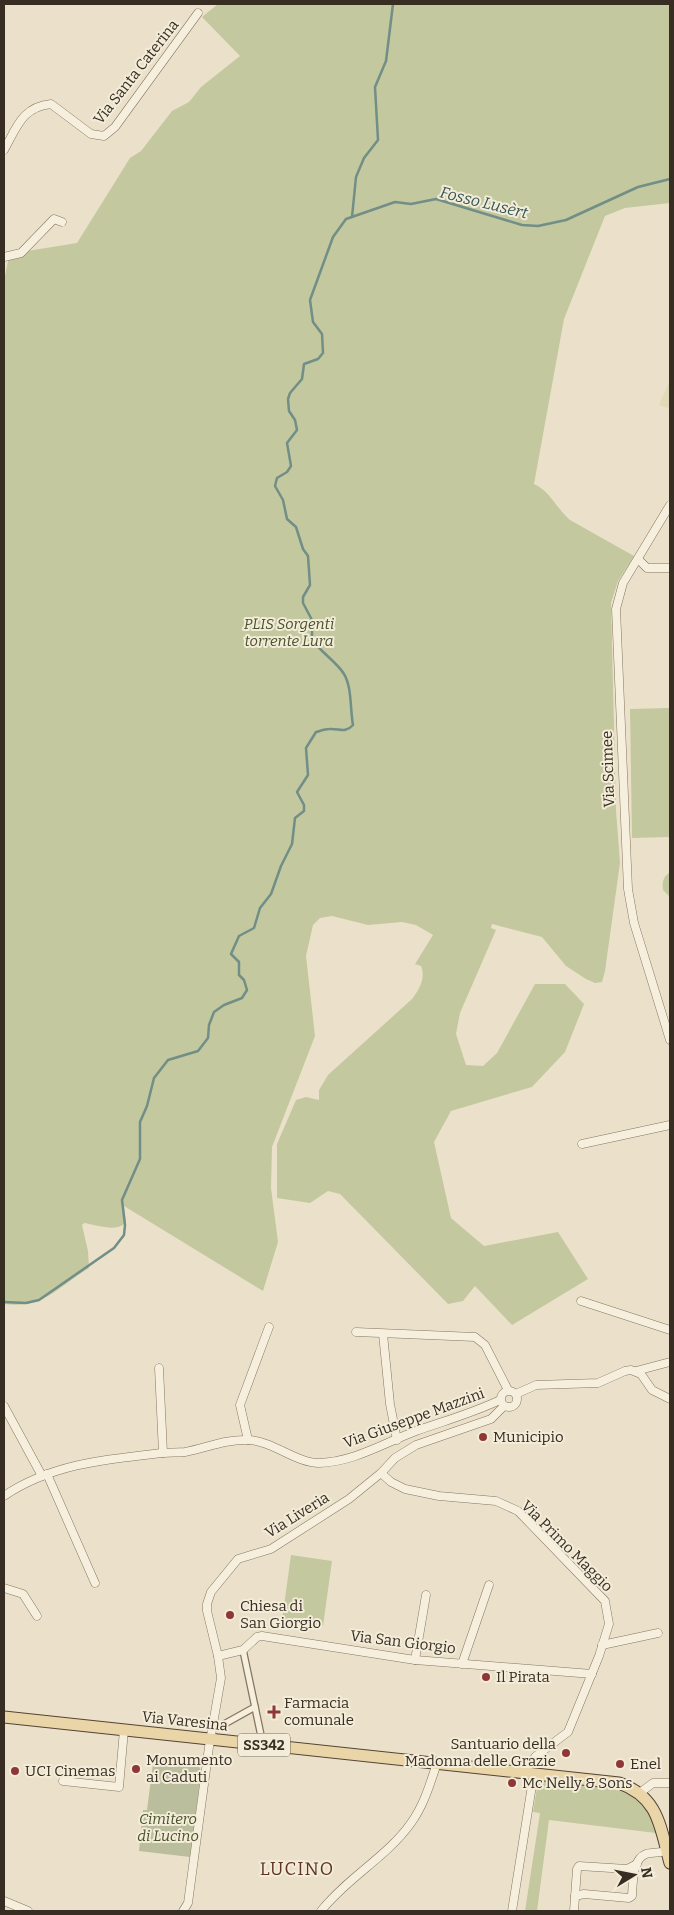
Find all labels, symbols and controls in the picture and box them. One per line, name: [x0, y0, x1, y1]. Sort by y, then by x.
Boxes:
street label: Via Santa Caterina: [90, 16, 182, 128]
water label: Fosso Lusèrt: [438, 182, 530, 223]
park label: PLIS Sorgenti torrente Lura: [244, 615, 334, 650]
street label: Via Scimee: [598, 730, 618, 808]
street label: Via Giuseppe Mazzini: [341, 1384, 487, 1452]
place label: Municipio: [493, 1428, 564, 1446]
marker: Municipio: [477, 1431, 489, 1443]
street label: Via Liveria: [262, 1488, 332, 1542]
street label: Via Primo Maggio: [518, 1497, 616, 1595]
place label: Chiesa di San Giorgio: [240, 1597, 321, 1632]
marker: Chiesa di San Giorgio: [224, 1609, 236, 1621]
street label: Via San Giorgio: [349, 1627, 457, 1657]
place label: Il Pirata: [496, 1668, 550, 1686]
marker: Il Pirata: [480, 1671, 492, 1683]
place label: Farmacia comunale: [284, 1694, 354, 1729]
marker: Farmacia comunale: [268, 1706, 280, 1718]
street label: Via Varesina: [141, 1708, 229, 1734]
road number: SS342: [238, 1734, 290, 1756]
place label: Santuario della Madonna delle Grazie: [405, 1735, 556, 1770]
marker: Santuario della Madonna delle Grazie: [560, 1747, 572, 1759]
place label: Monumento ai Caduti: [146, 1751, 232, 1786]
place label: Enel: [630, 1755, 661, 1773]
marker: Enel: [614, 1758, 626, 1770]
place label: UCI Cinemas: [25, 1762, 115, 1780]
marker: Monumento ai Caduti: [130, 1763, 142, 1775]
marker: UCI Cinemas: [9, 1765, 21, 1777]
place label: Mc Nelly & Sons: [522, 1774, 632, 1792]
marker: Mc Nelly & Sons: [506, 1777, 518, 1789]
park label: Cimitero di Lucino: [137, 1810, 199, 1845]
north arrow: [609, 1850, 659, 1900]
district label: LUCINO: [260, 1858, 334, 1880]
text: N: [637, 1866, 656, 1880]

